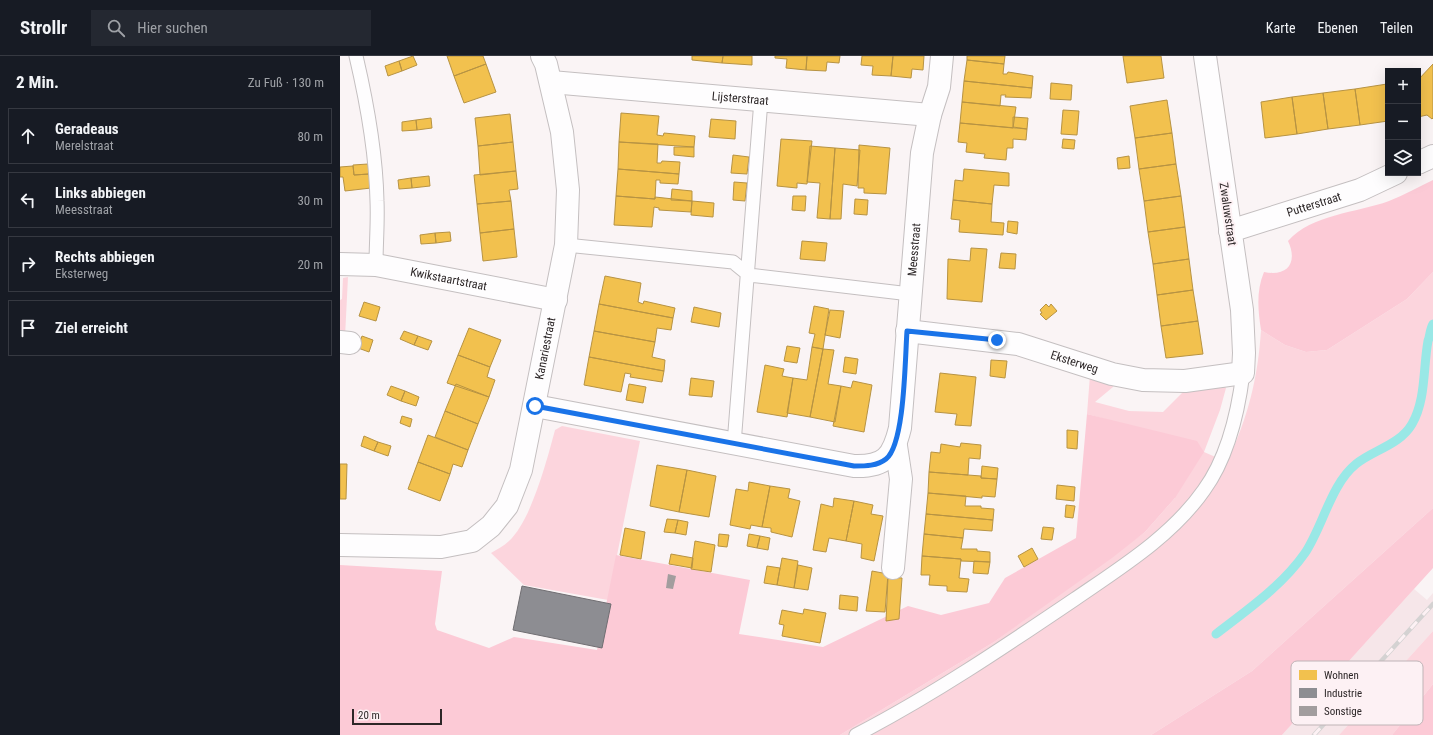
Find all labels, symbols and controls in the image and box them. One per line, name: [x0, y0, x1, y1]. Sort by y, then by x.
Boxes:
search box: [91, 10, 371, 46]
text: Strollr: [20, 16, 67, 39]
icon: search: [105, 17, 127, 39]
text: Hier suchen: [137, 19, 208, 37]
text: Karte: [1266, 20, 1295, 36]
text: Ebenen: [1317, 20, 1358, 36]
text: Teilen: [1380, 20, 1413, 36]
map controls: [1385, 68, 1421, 176]
button: +: [1385, 68, 1421, 104]
text: 2 Min.: [16, 72, 59, 92]
text: Zu Fuß · 130 m: [248, 75, 324, 90]
street label: Lijsterstraat: [711, 89, 770, 108]
button: −: [1385, 104, 1421, 140]
text: Geradeaus: [55, 120, 119, 138]
icon: ahead: [17, 125, 39, 147]
text: 80 m: [297, 129, 323, 144]
text: Merelstraat: [55, 138, 114, 153]
button: layers: [1385, 140, 1421, 176]
street label: Zwaluwstraat: [1217, 182, 1239, 247]
text: Links abbiegen: [55, 184, 146, 202]
icon: left: [17, 189, 39, 211]
street label: Putterstraat: [1285, 189, 1343, 220]
text: 30 m: [297, 193, 323, 208]
text: Meesstraat: [55, 202, 113, 217]
street label: Meesstraat: [905, 222, 923, 277]
text: Rechts abbiegen: [55, 248, 155, 266]
icon: right: [17, 253, 39, 275]
text: 20 m: [297, 257, 323, 272]
street label: Kwikstaartstraat: [409, 265, 489, 293]
text: Eksterweg: [55, 266, 108, 281]
street label: Kanariestraat: [532, 316, 558, 381]
icon: arrive: [17, 317, 39, 339]
text: Ziel erreicht: [55, 319, 128, 337]
route end: [988, 331, 1006, 349]
street label: Eksterweg: [1049, 348, 1100, 376]
route start: [526, 397, 544, 415]
legend: [1291, 661, 1423, 725]
text: Wohnen: [1324, 669, 1359, 682]
text: Industrie: [1324, 687, 1362, 700]
text: Sonstige: [1324, 705, 1362, 718]
scale bar: [352, 707, 442, 726]
text: 20 m: [358, 709, 380, 722]

